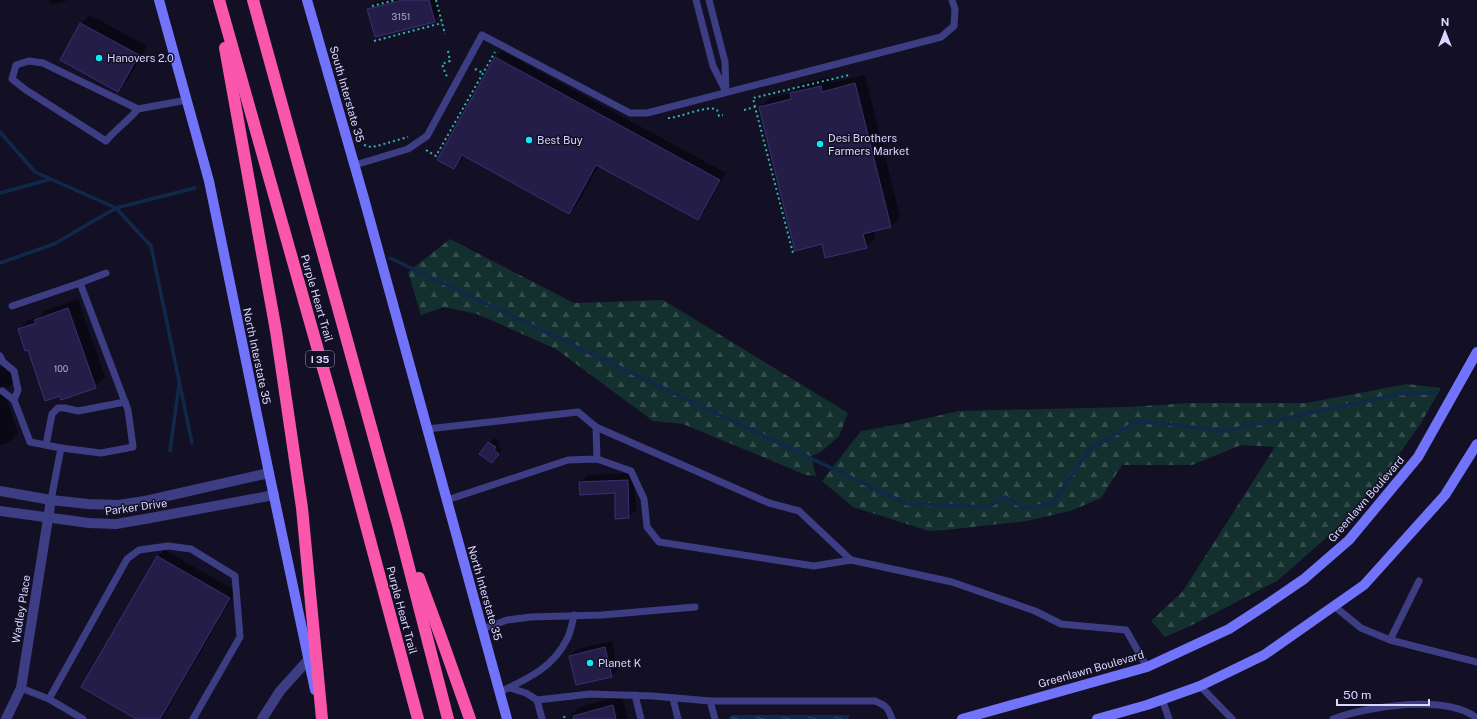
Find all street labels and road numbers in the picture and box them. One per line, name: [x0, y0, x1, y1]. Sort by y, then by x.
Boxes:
street label: South Interstate 35: [328, 44, 366, 144]
street label: Purple Heart Trail: [299, 253, 335, 343]
street label: North Interstate 35: [241, 307, 273, 405]
road number: I 35: [306, 351, 334, 367]
street label: Greenlawn Boulevard: [1326, 454, 1406, 544]
street label: Parker Drive: [104, 497, 168, 517]
street label: North Interstate 35: [466, 544, 504, 642]
street label: Purple Heart Trail: [385, 565, 419, 655]
street label: Wadley Place: [10, 574, 32, 644]
street label: Greenlawn Boulevard: [1037, 648, 1145, 690]

